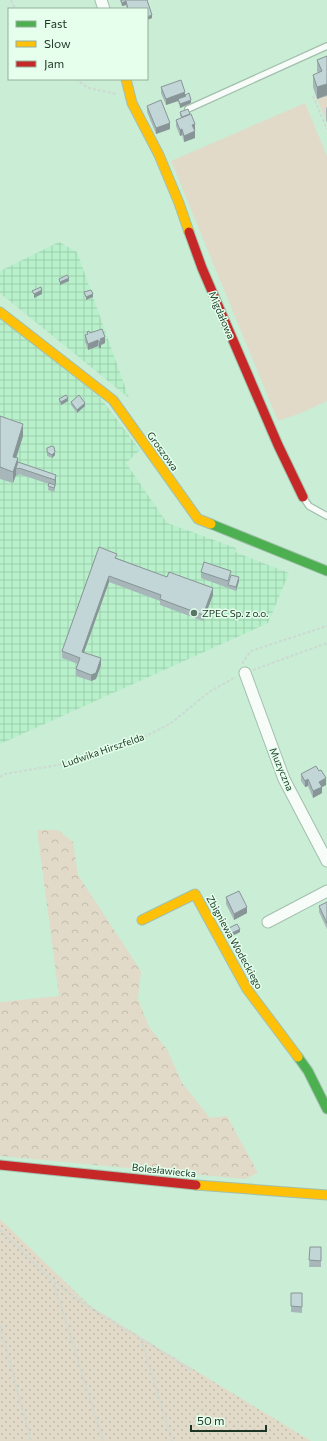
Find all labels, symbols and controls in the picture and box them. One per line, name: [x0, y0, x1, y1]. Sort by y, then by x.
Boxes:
legend: [8, 8, 148, 80]
text: Fast: [44, 16, 67, 30]
text: Slow: [44, 36, 71, 50]
text: Jam: [44, 56, 64, 71]
street label: Migdałowa: [207, 289, 237, 341]
street label: Groszowa: [145, 429, 181, 473]
place label: ZPEC Sp. z o.o.: [202, 607, 268, 619]
marker: ZPEC Sp. z o.o.: [189, 608, 199, 618]
street label: Ludwika Hirszfelda: [60, 730, 146, 770]
street label: Muzyczna: [267, 745, 297, 793]
street label: Zbigniewa Wodeckiego: [204, 893, 266, 991]
street label: Bolesławiecka: [131, 1161, 197, 1179]
scale bar: [191, 1407, 266, 1433]
text: 50 m: [197, 1413, 225, 1427]

